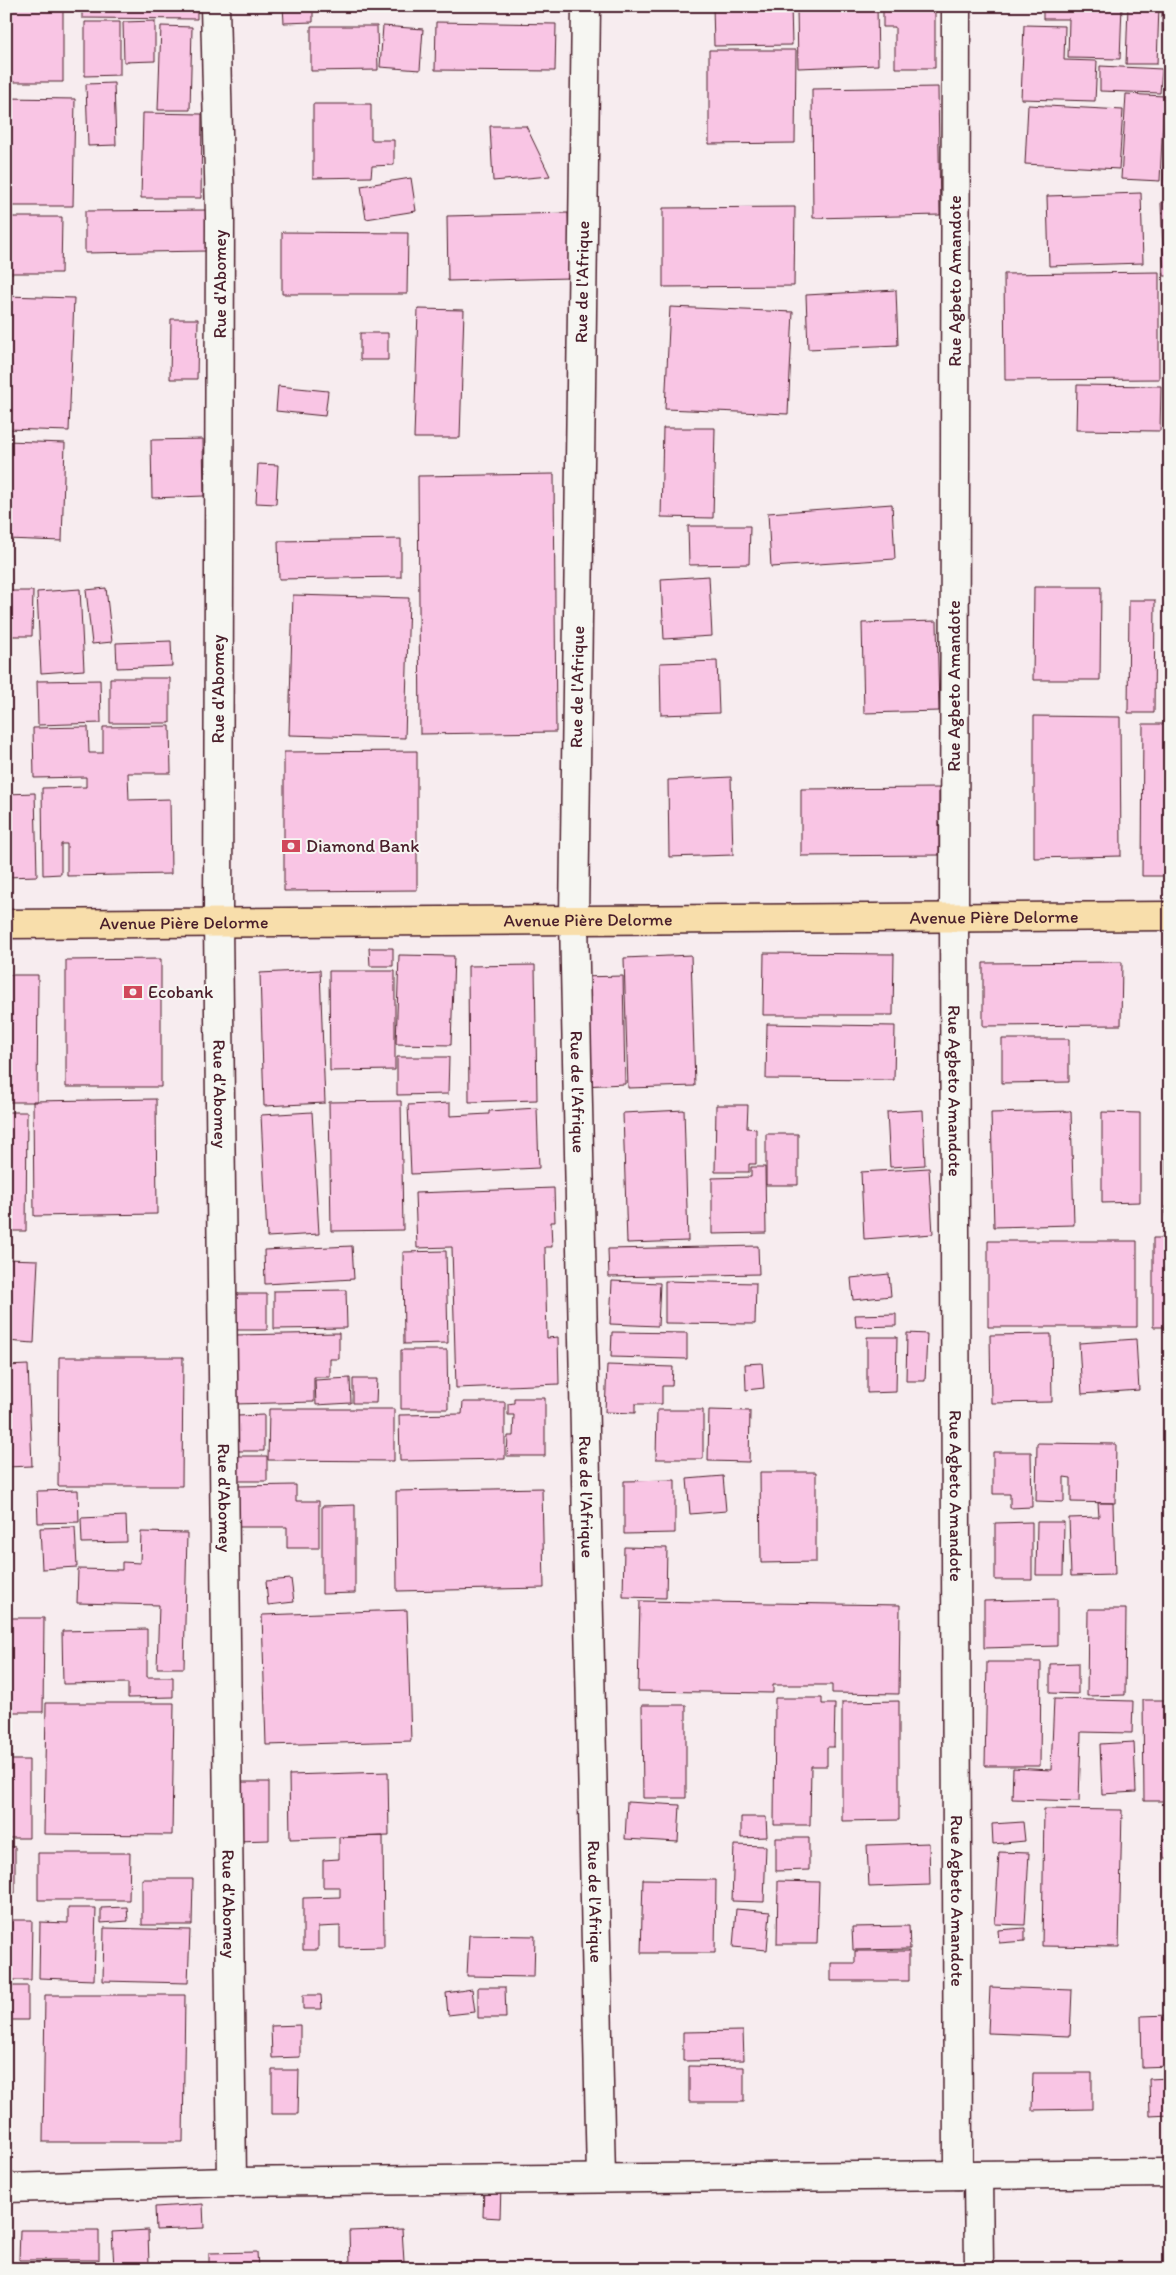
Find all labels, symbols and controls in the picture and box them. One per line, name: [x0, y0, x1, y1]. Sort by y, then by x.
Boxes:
street label: Rue Agbeto Amandote: [944, 195, 966, 367]
street label: Rue de l'Afrique: [570, 221, 594, 343]
street label: Rue d'Abomey: [209, 229, 231, 338]
street label: Rue Agbeto Amandote: [943, 600, 965, 772]
street label: Rue de l'Afrique: [565, 626, 589, 748]
street label: Rue d'Abomey: [207, 634, 229, 743]
bank icon: Diamond Bank: [280, 835, 302, 857]
place label: Diamond Bank: [306, 835, 419, 857]
street label: Avenue Pière Delorme: [909, 906, 1079, 929]
street label: Avenue Pière Delorme: [503, 908, 673, 932]
street label: Avenue Pière Delorme: [99, 911, 269, 934]
bank icon: Ecobank: [122, 981, 144, 1003]
place label: Ecobank: [148, 981, 214, 1003]
street label: Rue Agbeto Amandote: [943, 1005, 966, 1177]
street label: Rue de l'Afrique: [565, 1030, 590, 1153]
street label: Rue d'Abomey: [208, 1039, 232, 1149]
street label: Rue Agbeto Amandote: [945, 1410, 967, 1582]
street label: Rue de l'Afrique: [574, 1435, 599, 1558]
street label: Rue d'Abomey: [213, 1443, 236, 1553]
street label: Rue Agbeto Amandote: [946, 1815, 968, 1987]
street label: Rue de l'Afrique: [583, 1840, 607, 1963]
street label: Rue d'Abomey: [217, 1849, 241, 1959]

